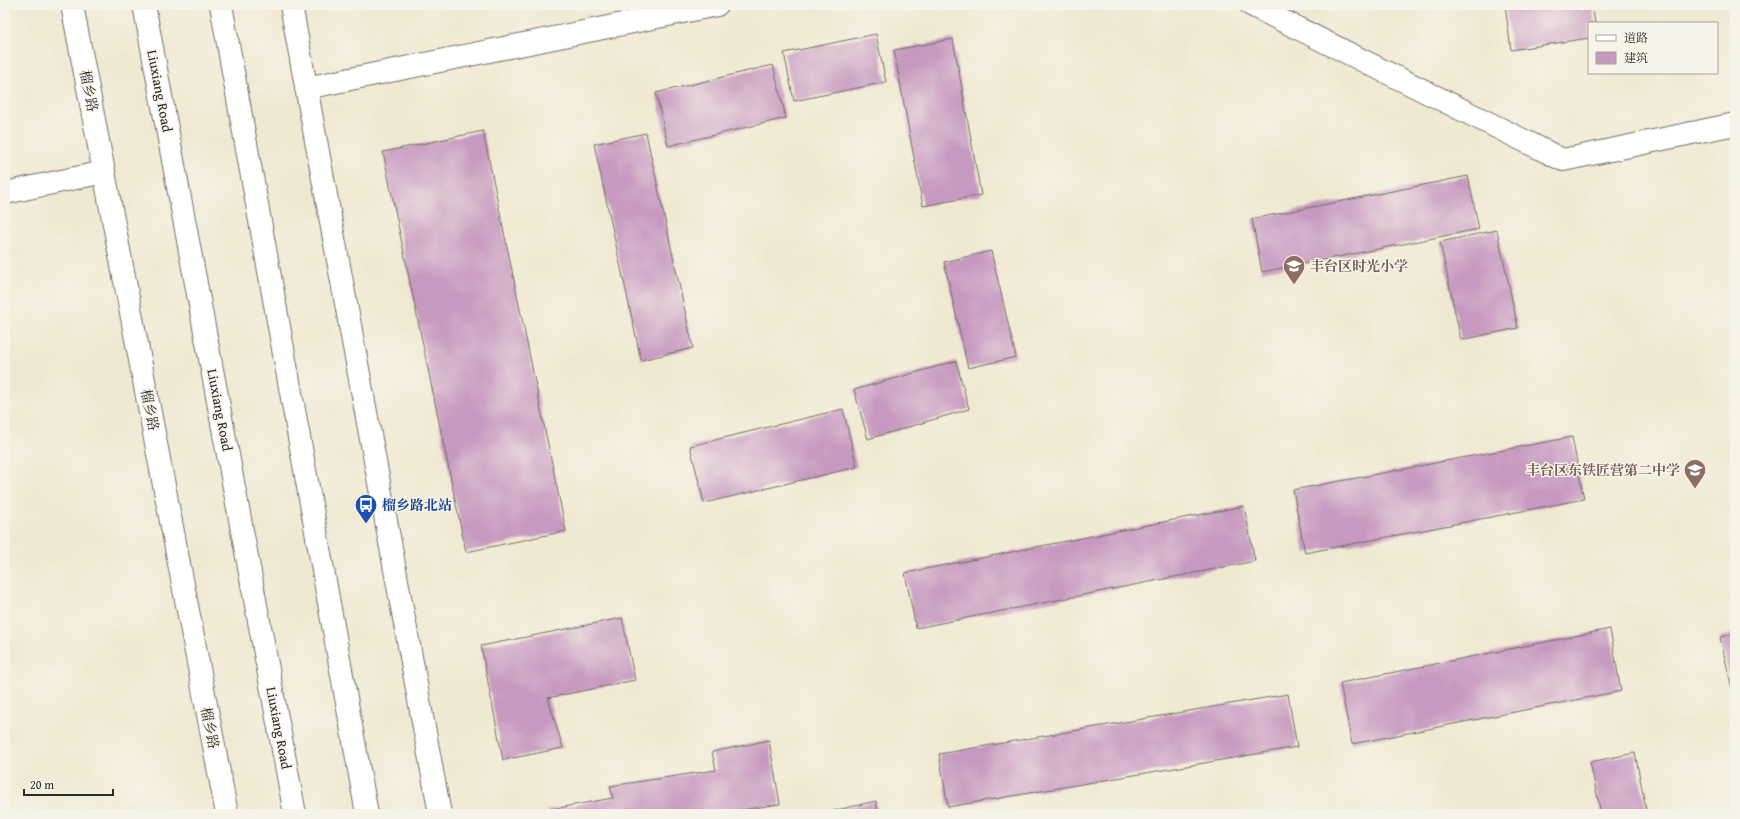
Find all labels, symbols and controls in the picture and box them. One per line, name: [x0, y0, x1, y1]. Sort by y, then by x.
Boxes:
legend: [1588, 22, 1718, 74]
text: 道路: [1624, 29, 1648, 46]
street label: Liuxiang Road: [142, 48, 178, 134]
text: 建筑: [1624, 49, 1648, 66]
street label: 榴乡路: [75, 68, 103, 114]
school or university icon: 丰台区时光小学: [1281, 253, 1307, 286]
place label: 丰台区时光小学: [1310, 256, 1408, 276]
street label: Liuxiang Road: [202, 367, 238, 453]
street label: 榴乡路: [136, 387, 164, 433]
school or university icon: 丰台区东铁匠营第二中学: [1682, 457, 1708, 490]
place label: 丰台区东铁匠营第二中学: [1526, 460, 1680, 480]
bus stop icon: 榴乡路北站: [353, 492, 379, 525]
place label: 榴乡路北站: [382, 495, 452, 515]
street label: Liuxiang Road: [261, 685, 297, 771]
street label: 榴乡路: [196, 705, 224, 751]
scale bar: [24, 771, 113, 797]
text: 20 m: [30, 776, 54, 793]

